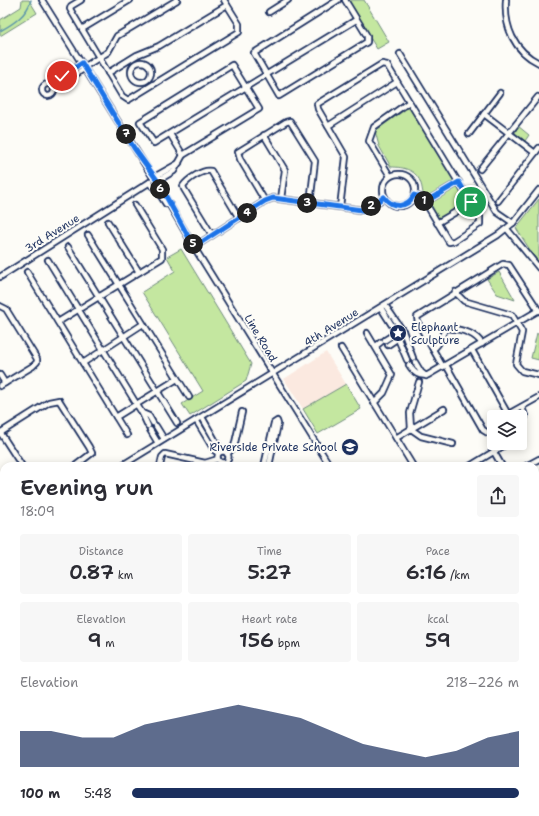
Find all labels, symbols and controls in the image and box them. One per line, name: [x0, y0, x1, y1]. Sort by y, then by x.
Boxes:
pin: [45, 59, 79, 93]
icon: check: [51, 65, 73, 87]
pin: 7: [116, 124, 136, 144]
text: 7: [122, 126, 130, 141]
pin: 6: [150, 179, 170, 199]
text: 6: [156, 181, 164, 196]
pin: [454, 185, 488, 219]
pin: 1: [414, 191, 434, 211]
icon: arrive: [460, 191, 482, 213]
pin: 3: [297, 193, 317, 213]
text: 1: [421, 193, 427, 208]
text: 3: [303, 195, 311, 210]
pin: 2: [361, 196, 381, 216]
text: 2: [367, 198, 375, 213]
pin: 4: [237, 203, 257, 223]
text: 4: [243, 205, 251, 220]
street label: 3rd Avenue: [22, 211, 82, 256]
pin: 5: [183, 234, 203, 254]
text: 5: [190, 236, 196, 251]
street label: 4th Avenue: [301, 305, 361, 350]
street label: Line Road: [240, 312, 281, 365]
place label: Elephant Sculpture: [411, 320, 460, 348]
place icon: Elephant Sculpture: [388, 323, 408, 343]
map controls: [487, 410, 527, 450]
button: layers: [487, 410, 527, 450]
school or university icon: Riverside Private School: [340, 437, 360, 457]
place label: Riverside Private School: [209, 440, 338, 455]
text: Evening run: [20, 473, 153, 502]
button: share: [477, 475, 519, 517]
text: 18:09: [20, 503, 55, 520]
text: Distance: [79, 544, 124, 559]
text: Time: [257, 544, 282, 559]
text: Pace: [426, 544, 450, 559]
text: 0.87: [69, 559, 114, 585]
text: 5:27: [247, 559, 292, 585]
text: 6:16: [406, 559, 446, 585]
text: km: [114, 568, 133, 583]
text: /km: [446, 568, 470, 583]
text: Elevation: [77, 612, 126, 627]
text: Heart rate: [241, 612, 298, 627]
text: kcal: [427, 612, 449, 627]
text: 9: [88, 627, 102, 653]
text: 156: [239, 627, 274, 653]
text: 59: [425, 627, 451, 653]
text: m: [102, 636, 115, 651]
text: bpm: [274, 636, 300, 651]
text: Elevation: [20, 674, 78, 691]
text: 218–226 m: [445, 674, 519, 691]
text: 100 m: [20, 785, 60, 802]
text: 5:48: [84, 785, 112, 802]

